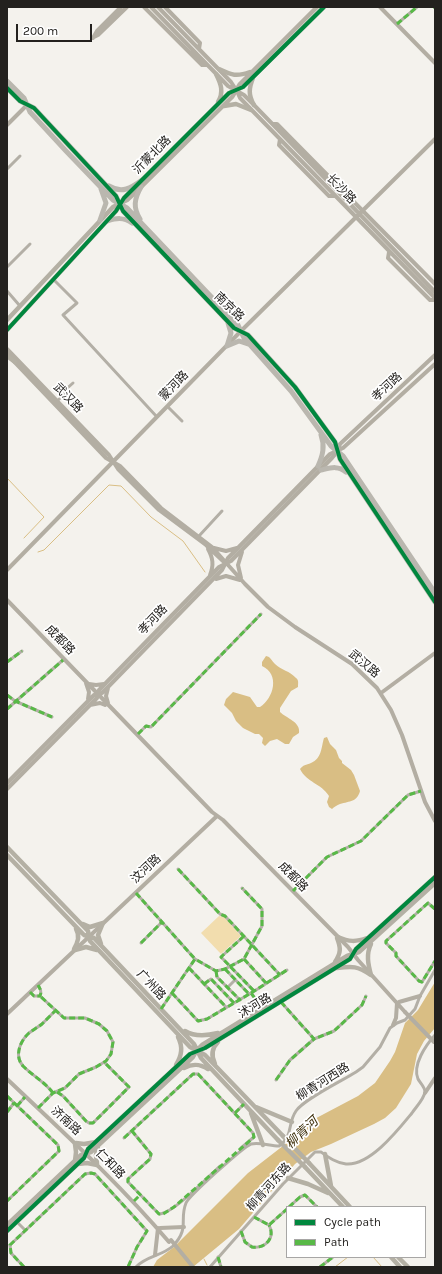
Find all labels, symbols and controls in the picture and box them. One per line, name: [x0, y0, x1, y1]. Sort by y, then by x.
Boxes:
scale bar: [18, 16, 94, 42]
text: 200 m: [23, 24, 58, 38]
street label: 沂蒙北路: [130, 133, 174, 177]
street label: 长沙路: [323, 171, 359, 207]
street label: 南京路: [211, 289, 247, 325]
street label: 蒙河路: [156, 368, 192, 404]
street label: 孝河路: [369, 369, 405, 405]
street label: 武汉路: [50, 380, 86, 416]
street label: 孝河路: [135, 602, 171, 638]
street label: 成都路: [42, 622, 78, 658]
street label: 武汉路: [346, 647, 382, 681]
street label: 汶河路: [128, 851, 164, 887]
street label: 成都路: [275, 859, 311, 895]
street label: 广州路: [133, 967, 169, 1003]
street label: 沭河路: [236, 991, 274, 1021]
street label: 柳青河西路: [294, 1060, 352, 1104]
street label: 济南路: [48, 1103, 84, 1139]
water label: 柳青河: [282, 1114, 322, 1152]
street label: 仁和路: [92, 1146, 128, 1182]
street label: 柳青河东路: [244, 1160, 294, 1214]
legend: [286, 1206, 426, 1258]
text: Cycle path: [324, 1215, 381, 1229]
text: Path: [324, 1235, 349, 1249]

